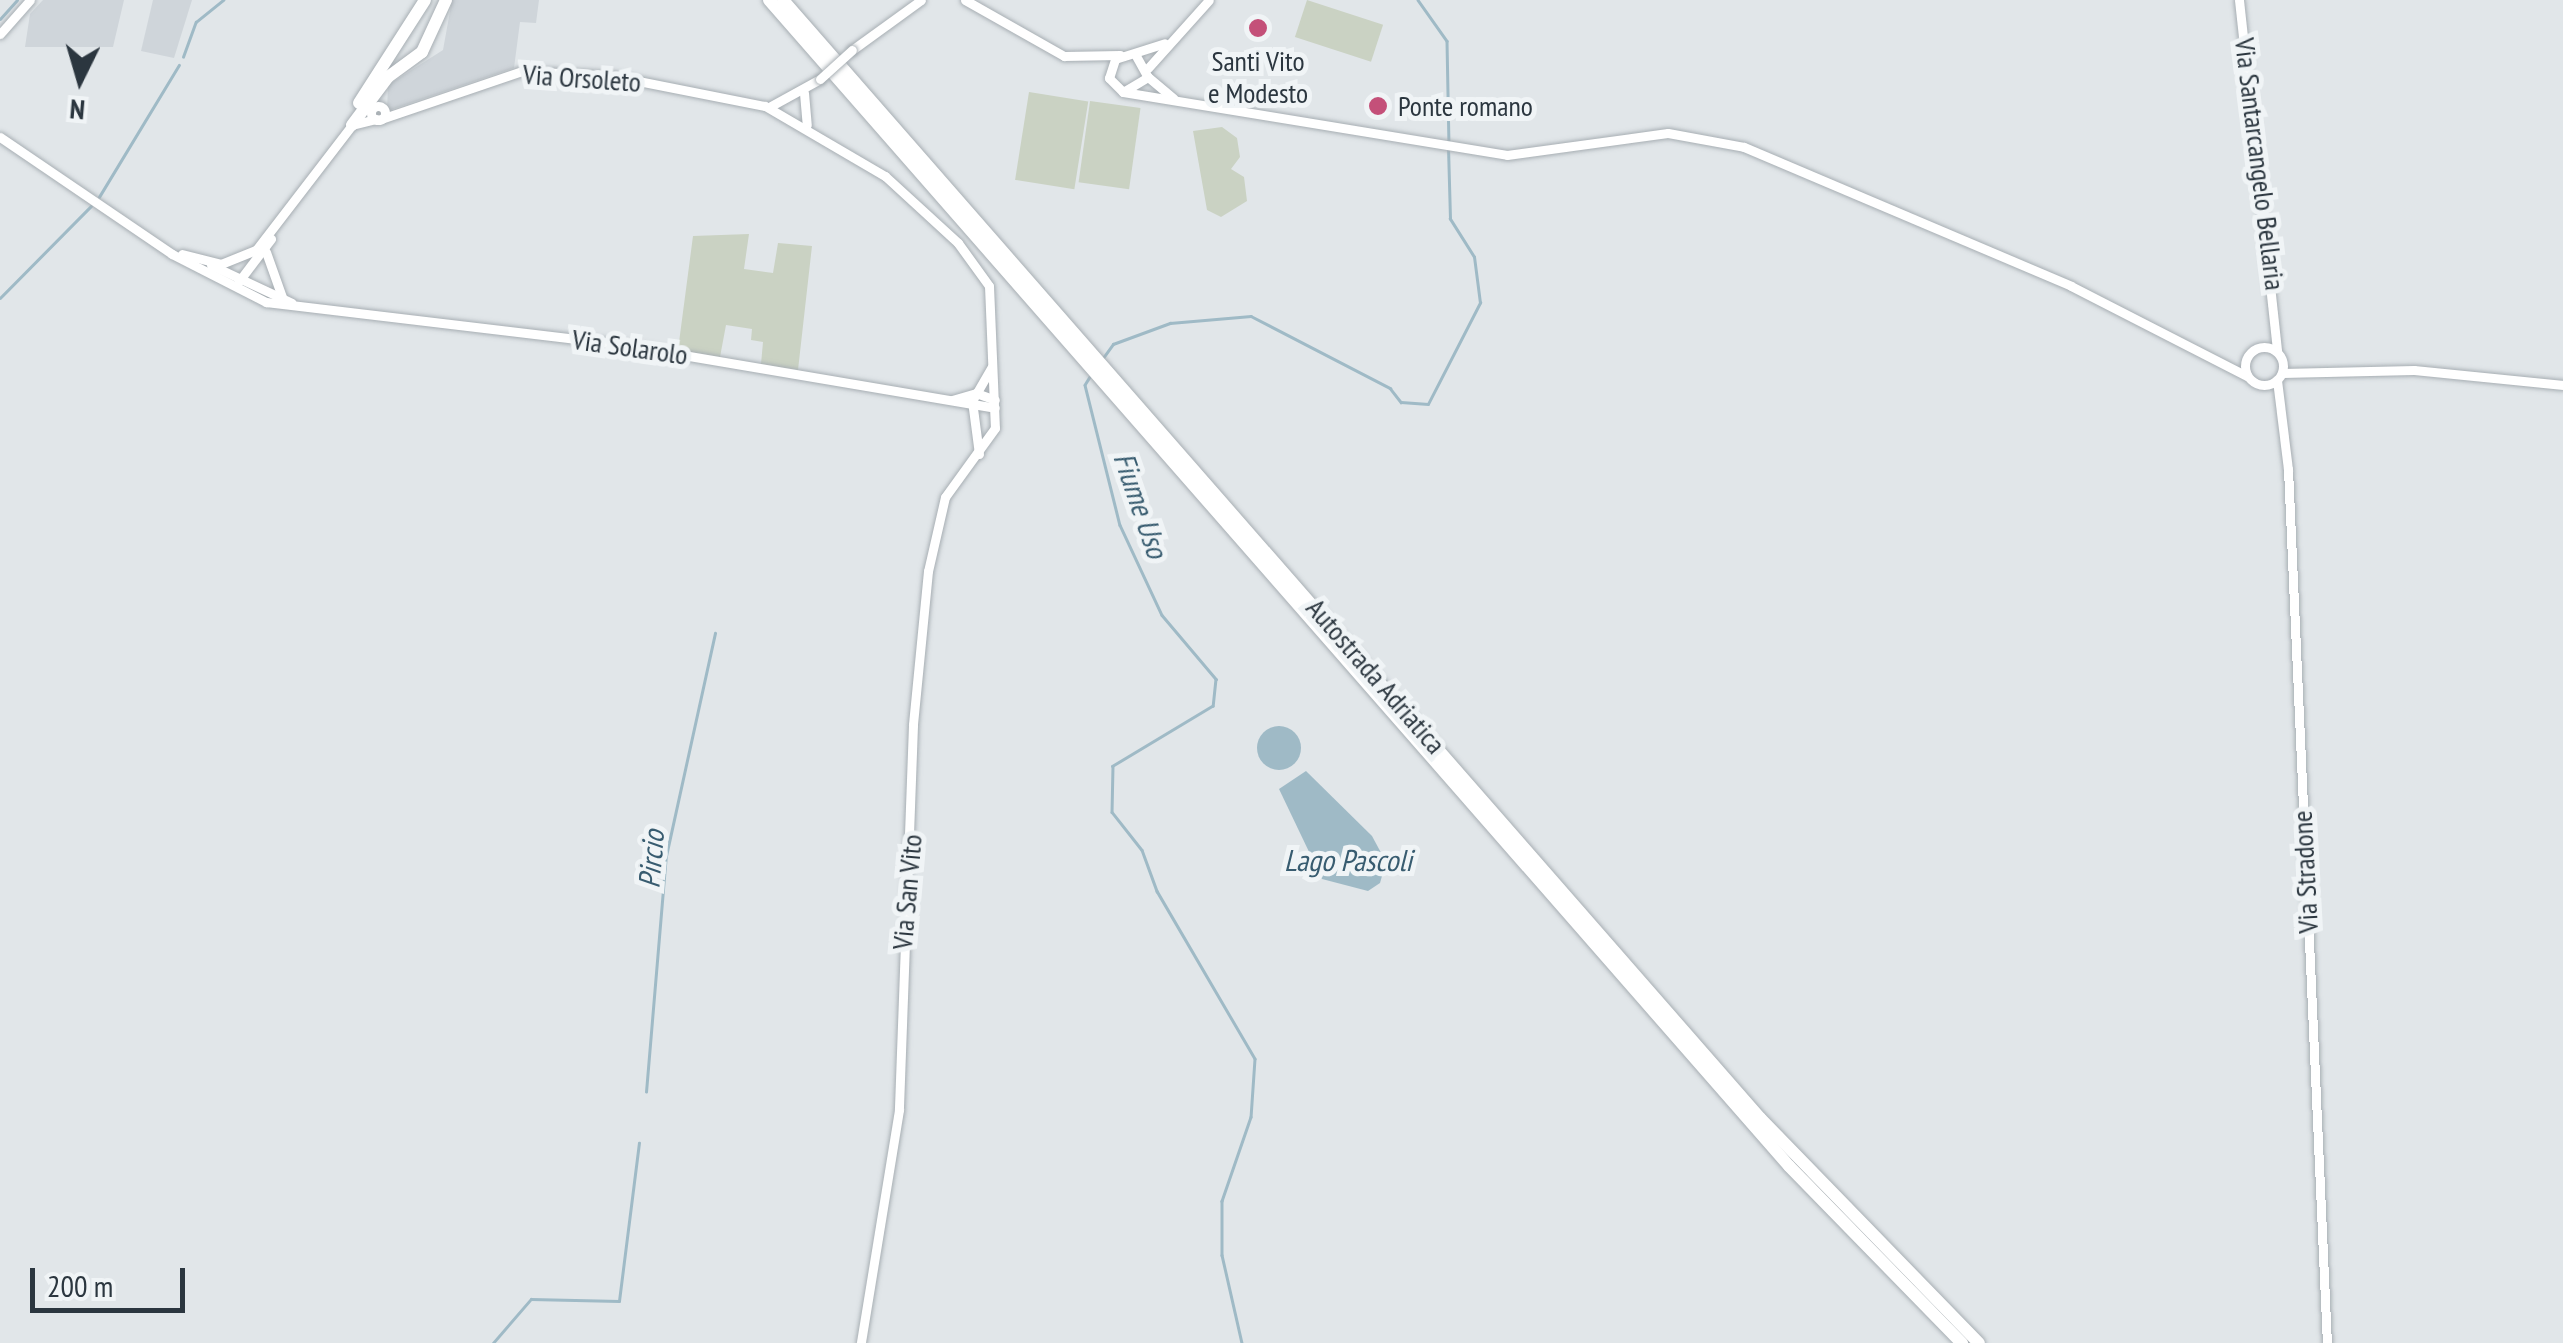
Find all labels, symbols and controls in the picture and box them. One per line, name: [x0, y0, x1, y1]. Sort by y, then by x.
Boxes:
marker: Santi Vito e Modesto: [1247, 17, 1269, 39]
north arrow: [30, 30, 130, 130]
street label: Via Santarcangelo Bellaria: [2228, 36, 2292, 292]
place label: Santi Vito e Modesto: [1208, 44, 1308, 110]
street label: Via Orsoleto: [522, 57, 642, 99]
place label: Ponte romano: [1398, 89, 1533, 123]
text: N: [68, 91, 86, 129]
marker: Ponte romano: [1367, 95, 1389, 117]
street label: Via Solarolo: [570, 322, 690, 372]
water label: Fiume Uso: [1106, 448, 1176, 562]
street label: Autostrada Adriatica: [1299, 591, 1453, 761]
street label: Via Stradone: [2285, 810, 2325, 934]
water label: Pircio: [631, 828, 671, 890]
street label: Via San Vito: [885, 833, 929, 951]
water label: Lago Pascoli: [1284, 842, 1412, 878]
scale bar: [35, 1248, 190, 1310]
text: 200 m: [47, 1266, 113, 1305]

